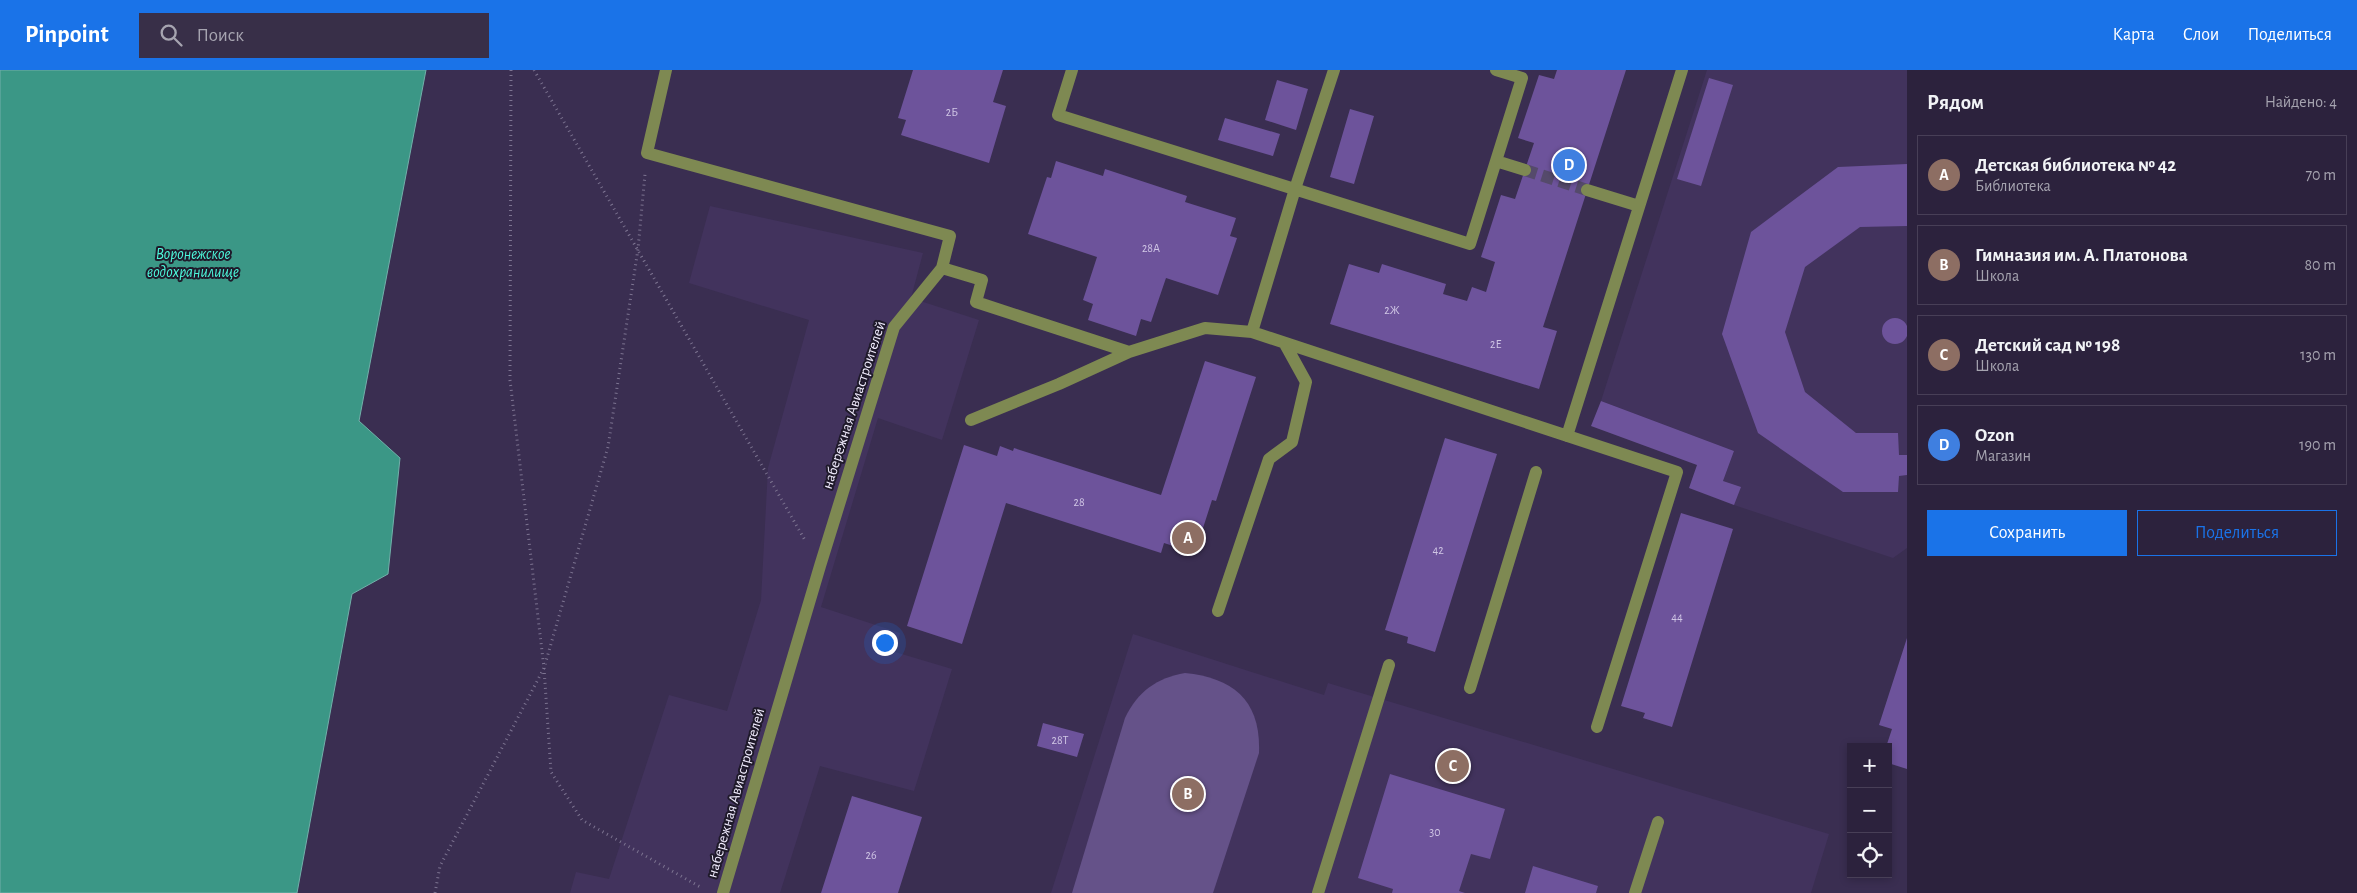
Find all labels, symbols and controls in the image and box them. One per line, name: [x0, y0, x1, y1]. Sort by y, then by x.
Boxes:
search box: [139, 13, 489, 58]
icon: search: [157, 21, 185, 49]
text: Pinpoint: [25, 23, 109, 47]
text: Поиск: [197, 26, 244, 45]
text: Карта: [2113, 26, 2155, 44]
text: Слои: [2183, 26, 2219, 44]
text: Поделиться: [2247, 26, 2332, 44]
text: Рядом: [1927, 92, 1984, 113]
text: Найдено: 4: [2265, 94, 2337, 110]
house number: 2Б: [946, 106, 958, 118]
pin: D: [1553, 146, 1585, 184]
text: Детская библиотека № 42: [1975, 156, 2176, 175]
text: A: [1939, 167, 1949, 183]
text: 70 m: [2305, 167, 2336, 183]
text: Библиотека: [1975, 178, 2051, 194]
house number: 28А: [1142, 242, 1160, 254]
water label: Воронежское водохранилище: [147, 246, 239, 281]
text: Гимназия им. А. Платонова: [1975, 246, 2188, 265]
text: B: [1939, 257, 1949, 273]
text: 80 m: [2305, 257, 2336, 273]
text: Школа: [1975, 268, 2019, 284]
house number: 2Ж: [1384, 304, 1400, 316]
street label: набережная Авиастроителей: [820, 319, 888, 491]
text: Детский сад № 198: [1975, 336, 2120, 355]
house number: 2Е: [1490, 338, 1502, 350]
text: C: [1940, 347, 1948, 363]
text: 130 m: [2300, 347, 2336, 363]
text: Школа: [1975, 358, 2019, 374]
text: Ozon: [1975, 426, 2014, 445]
text: D: [1939, 437, 1949, 453]
text: 190 m: [2299, 437, 2336, 453]
text: Магазин: [1975, 448, 2031, 464]
house number: 28: [1073, 496, 1085, 508]
button: Сохранить: [1927, 510, 2127, 556]
button: Поделиться: [2137, 510, 2337, 556]
pin: A: [1172, 519, 1204, 557]
house number: 42: [1432, 544, 1444, 556]
house number: 44: [1671, 611, 1683, 623]
your location: [872, 630, 898, 656]
street label: набережная Авиастроителей: [705, 707, 767, 879]
house number: 28Т: [1052, 734, 1069, 746]
map controls: [1847, 743, 1892, 878]
button: +: [1847, 743, 1892, 788]
pin: C: [1437, 747, 1469, 785]
pin: B: [1172, 775, 1204, 813]
button: −: [1847, 788, 1892, 833]
house number: 30: [1429, 826, 1441, 838]
button: locate: [1847, 833, 1892, 878]
house number: 26: [865, 849, 877, 861]

